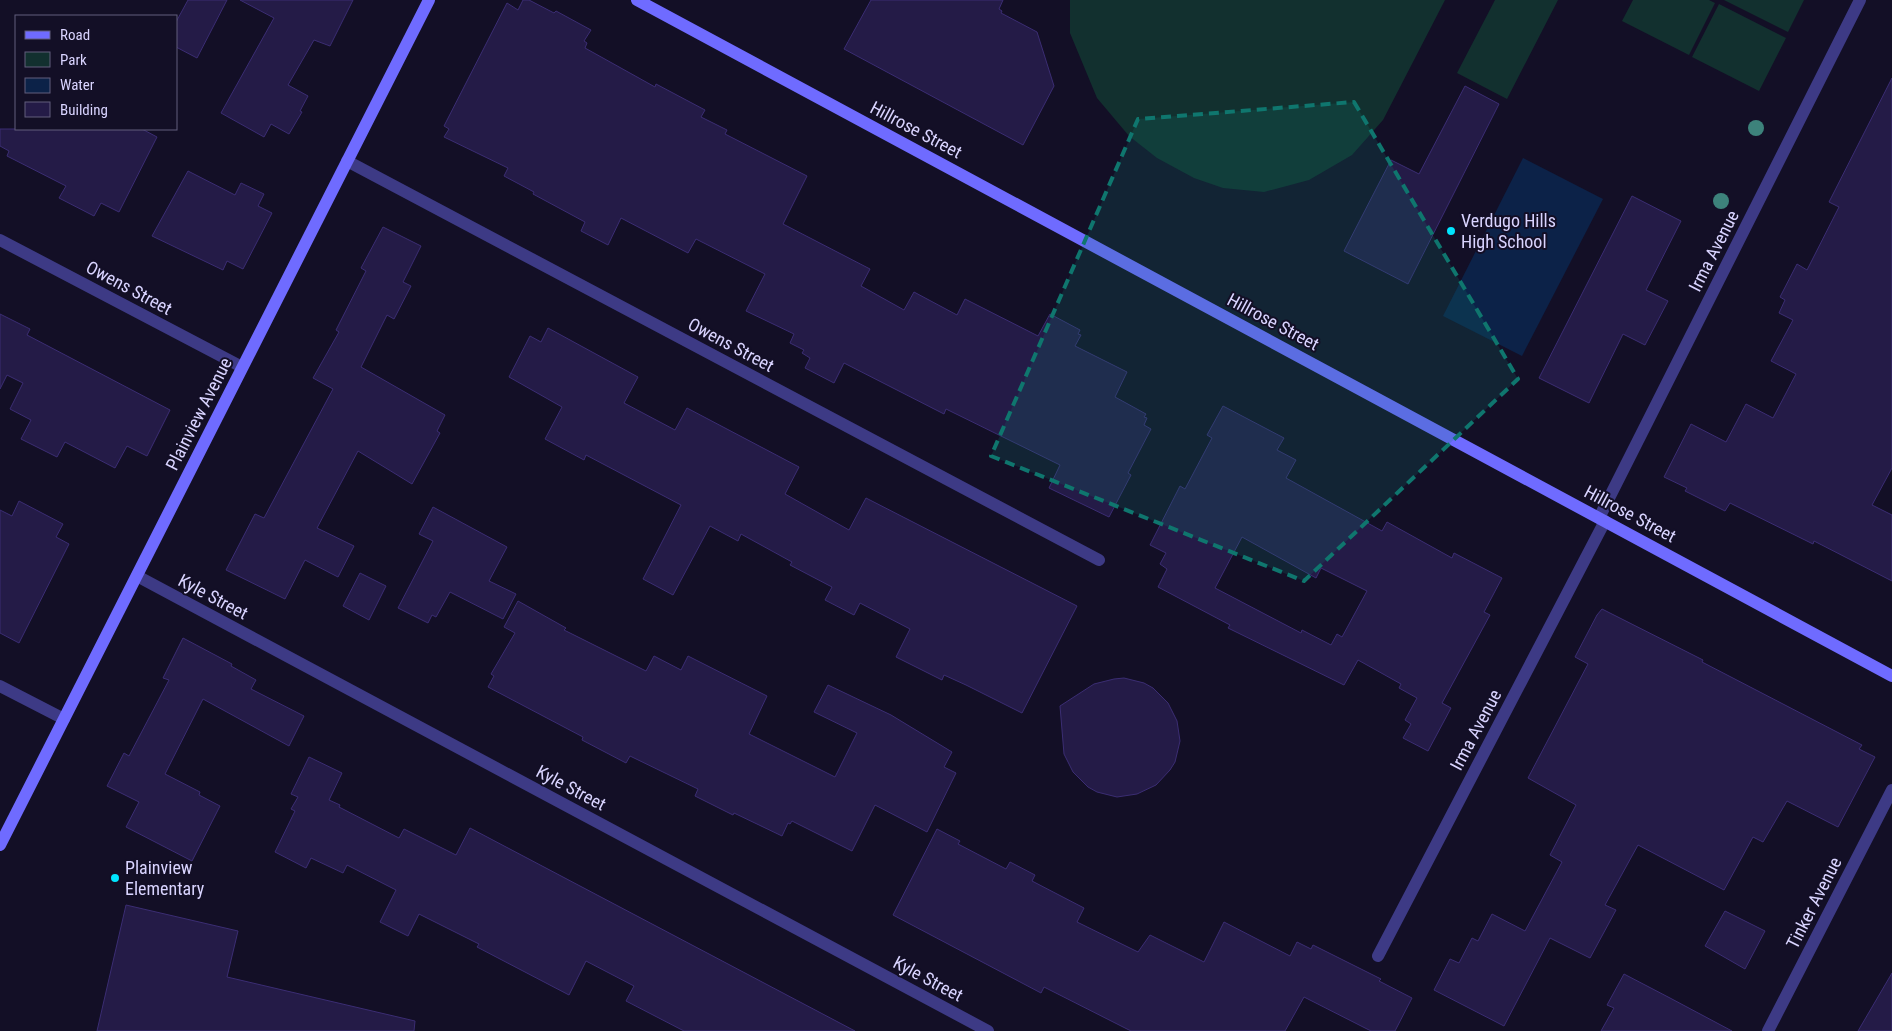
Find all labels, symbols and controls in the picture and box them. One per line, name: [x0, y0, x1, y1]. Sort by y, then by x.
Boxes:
legend: [15, 15, 178, 130]
text: Road: [60, 26, 90, 44]
text: Park: [60, 51, 87, 69]
text: Water: [60, 76, 95, 94]
street label: Hillrose Street: [867, 97, 966, 163]
text: Building: [60, 101, 108, 119]
street label: Irma Avenue: [1684, 207, 1743, 295]
place label: Verdugo Hills High School: [1461, 210, 1556, 252]
marker: Verdugo Hills High School: [1445, 225, 1457, 237]
street label: Owens Street: [83, 256, 176, 319]
street label: Hillrose Street: [1224, 289, 1323, 355]
street label: Owens Street: [685, 313, 778, 376]
street label: Plainview Avenue: [161, 354, 236, 474]
street label: Hillrose Street: [1581, 481, 1680, 547]
street label: Kyle Street: [175, 569, 252, 624]
street label: Irma Avenue: [1446, 686, 1506, 774]
street label: Kyle Street: [533, 760, 610, 815]
street label: Tinker Avenue: [1781, 853, 1846, 952]
place label: Plainview Elementary: [125, 857, 205, 899]
marker: Plainview Elementary: [109, 872, 121, 884]
street label: Kyle Street: [890, 951, 967, 1006]

